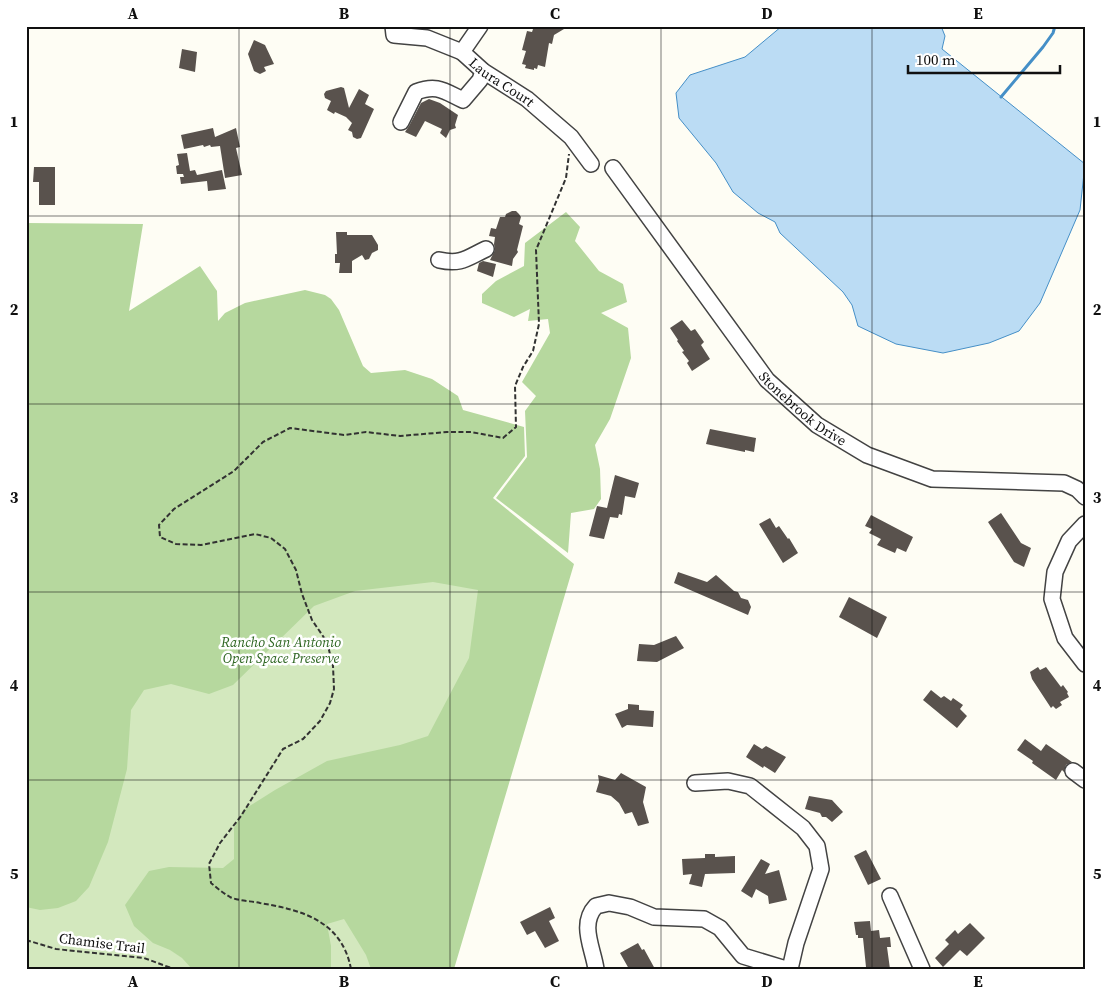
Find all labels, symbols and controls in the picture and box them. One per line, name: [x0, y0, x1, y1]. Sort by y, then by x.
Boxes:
text: A: [128, 2, 139, 24]
text: B: [339, 2, 350, 24]
text: C: [550, 2, 560, 24]
text: D: [761, 2, 773, 24]
text: E: [973, 2, 983, 24]
scale bar: [908, 42, 1061, 74]
text: 100 m: [916, 49, 956, 70]
street label: Laura Court: [465, 53, 539, 112]
text: 1: [10, 110, 18, 132]
text: 1: [1093, 110, 1101, 132]
text: 2: [10, 298, 19, 320]
text: 2: [1093, 298, 1102, 320]
street label: Stonebrook Drive: [754, 367, 850, 451]
text: 3: [10, 486, 19, 508]
text: 3: [1093, 486, 1102, 508]
park label: Rancho San Antonio Open Space Preserve: [220, 632, 341, 668]
text: 4: [10, 674, 19, 696]
text: 4: [1093, 674, 1102, 696]
text: 5: [10, 862, 19, 884]
text: 5: [1093, 862, 1102, 884]
street label: Chamise Trail: [58, 928, 146, 958]
text: A: [128, 970, 139, 992]
text: B: [339, 970, 350, 992]
text: C: [550, 970, 560, 992]
text: D: [761, 970, 773, 992]
text: E: [973, 970, 983, 992]

